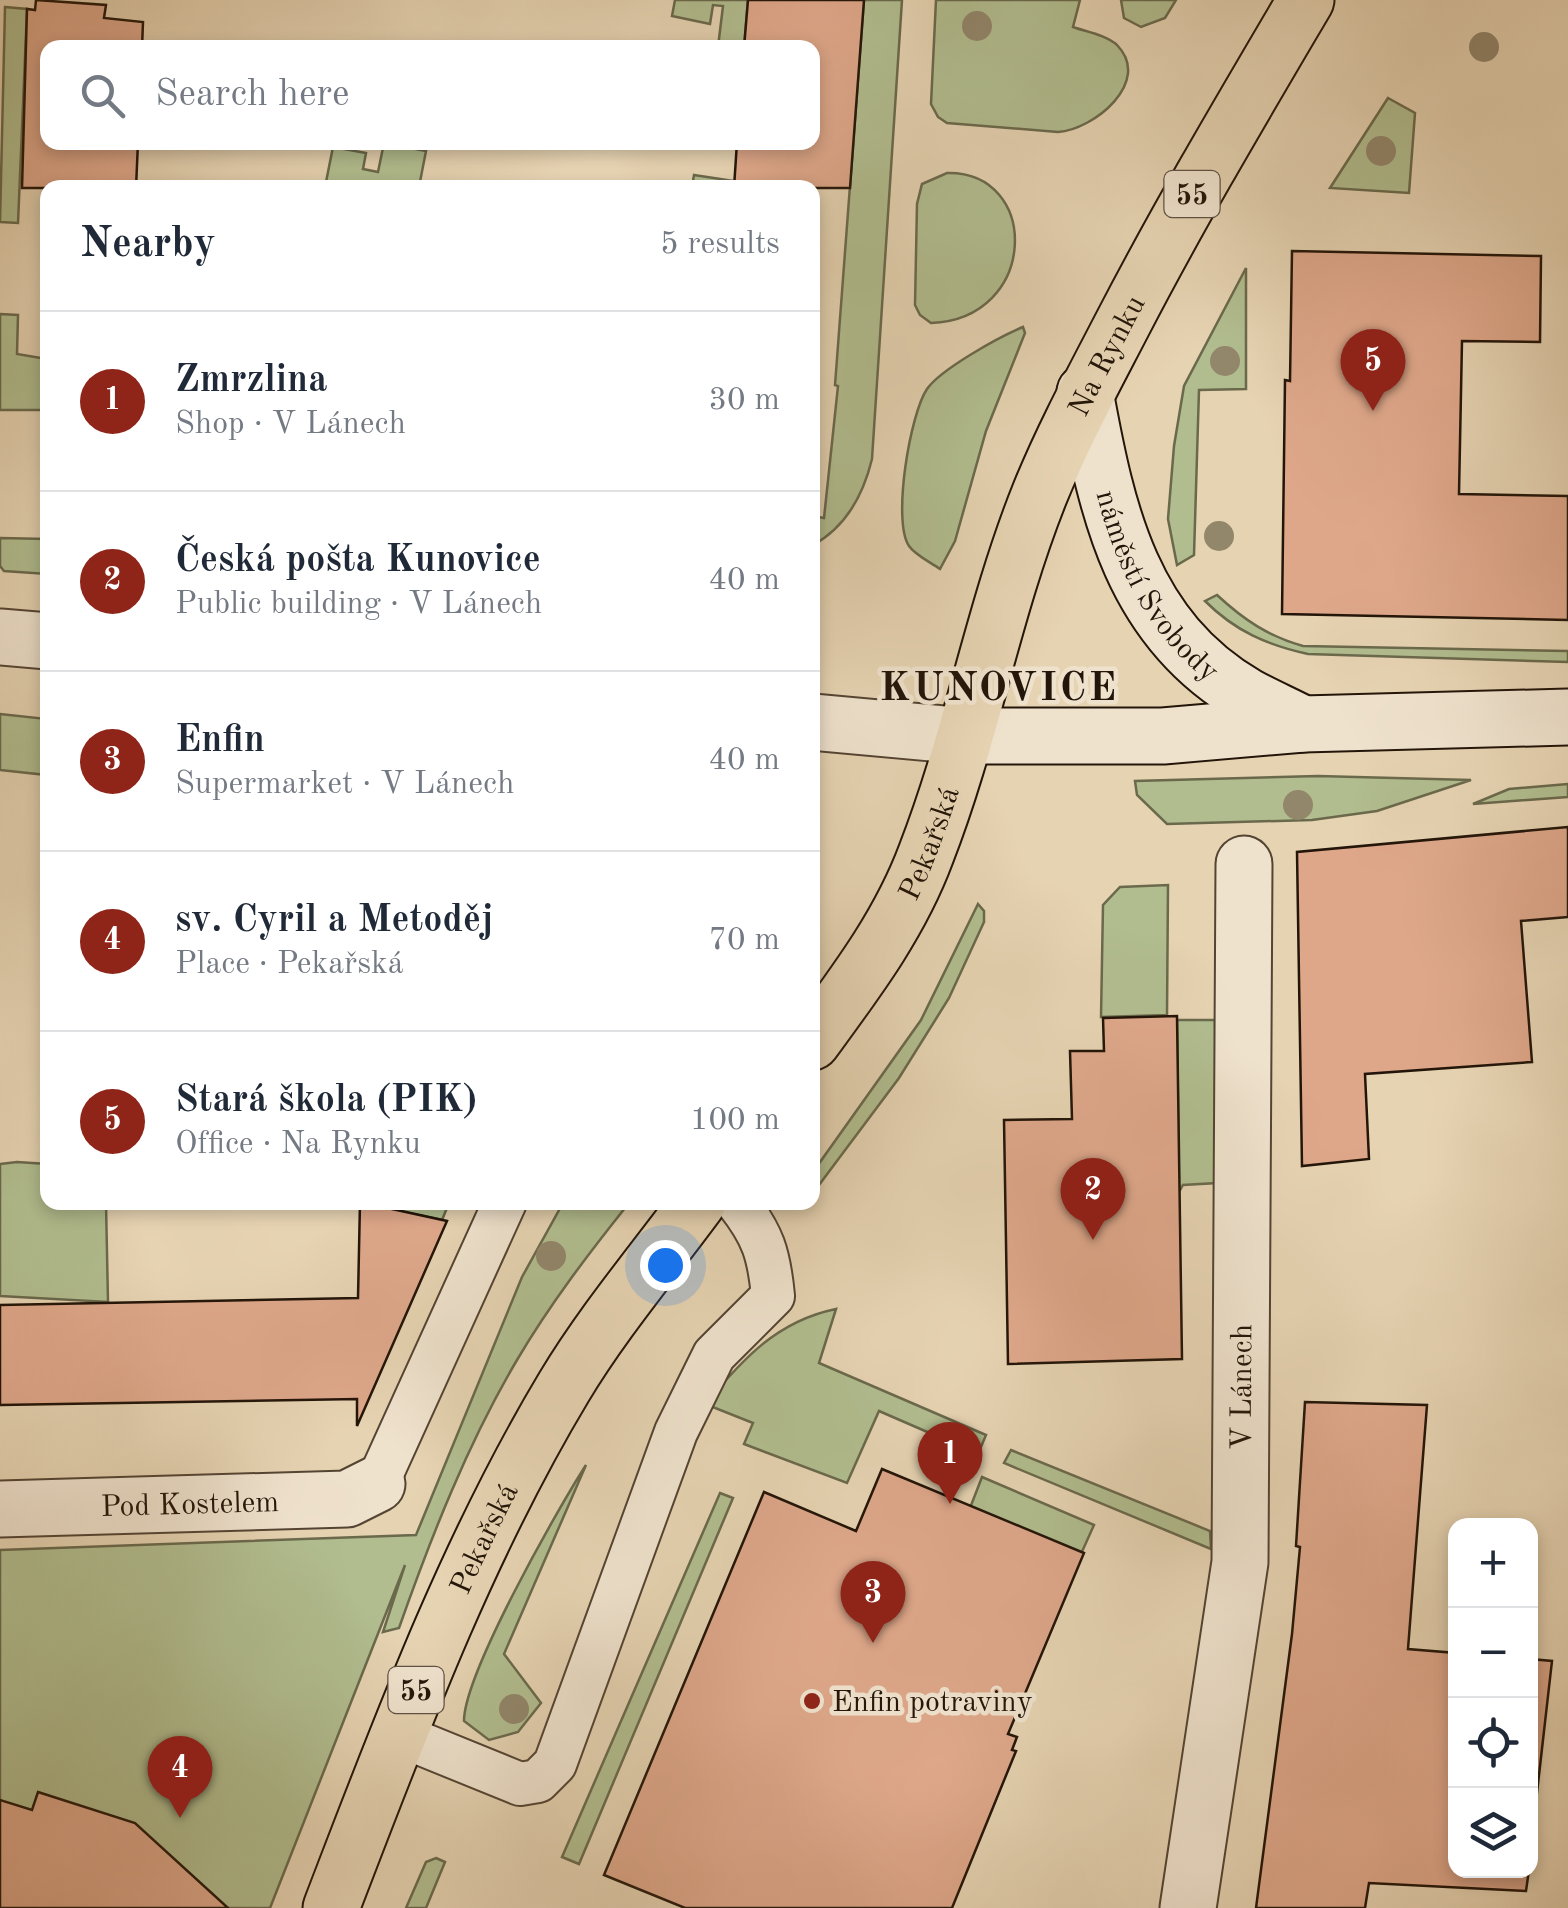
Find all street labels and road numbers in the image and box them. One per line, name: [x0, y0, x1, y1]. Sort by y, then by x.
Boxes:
road number: 55: [1164, 171, 1220, 217]
street label: Na Rynku: [1064, 291, 1152, 422]
street label: náměstí Svobody: [1089, 487, 1224, 688]
street label: Pekařská: [895, 783, 966, 905]
street label: V Lánech: [1228, 1324, 1258, 1450]
street label: Pekařská: [446, 1479, 525, 1599]
street label: Pod Kostelem: [100, 1488, 280, 1523]
road number: 55: [388, 1667, 444, 1713]

